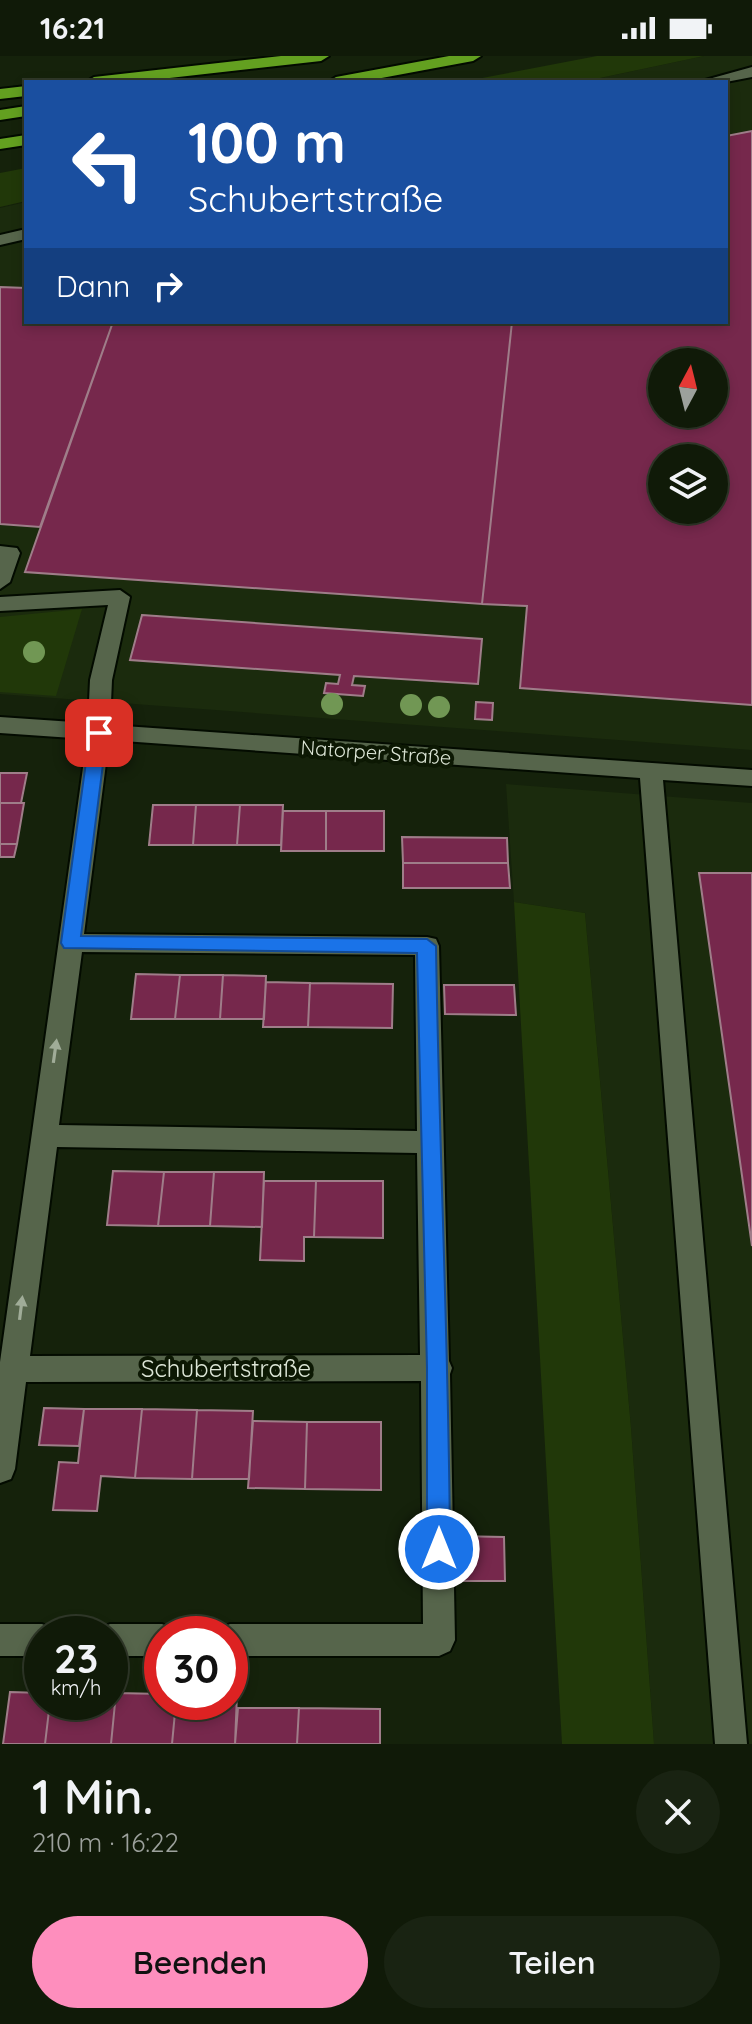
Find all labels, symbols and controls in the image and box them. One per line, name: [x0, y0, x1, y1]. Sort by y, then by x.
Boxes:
text: 16:21: [40, 9, 105, 47]
text: 100 m: [188, 107, 346, 177]
icon: left: [56, 112, 160, 216]
text: Schubertstraße: [188, 176, 443, 221]
icon: right: [146, 264, 190, 308]
text: Dann: [56, 267, 130, 305]
north arrow: [648, 348, 728, 428]
map controls: [648, 348, 728, 524]
button: layers: [648, 444, 728, 524]
pin: [65, 699, 133, 767]
icon: arrive: [77, 711, 121, 755]
street label: Natorper Straße: [300, 734, 452, 770]
one-way arrow: [49, 1038, 62, 1063]
one-way arrow: [15, 1296, 28, 1321]
street label: Schubertstraße: [141, 1353, 311, 1383]
position arrow: [397, 1507, 481, 1591]
speed limit sign: 30: [144, 1616, 248, 1720]
text: 23: [54, 1633, 98, 1683]
text: km/h: [51, 1675, 101, 1700]
text: 1 Min.: [32, 1766, 153, 1826]
button: close: [636, 1770, 720, 1854]
text: 210 m · 16:22: [32, 1826, 179, 1859]
button: Beenden: [32, 1916, 368, 2008]
button: Teilen: [384, 1916, 720, 2008]

